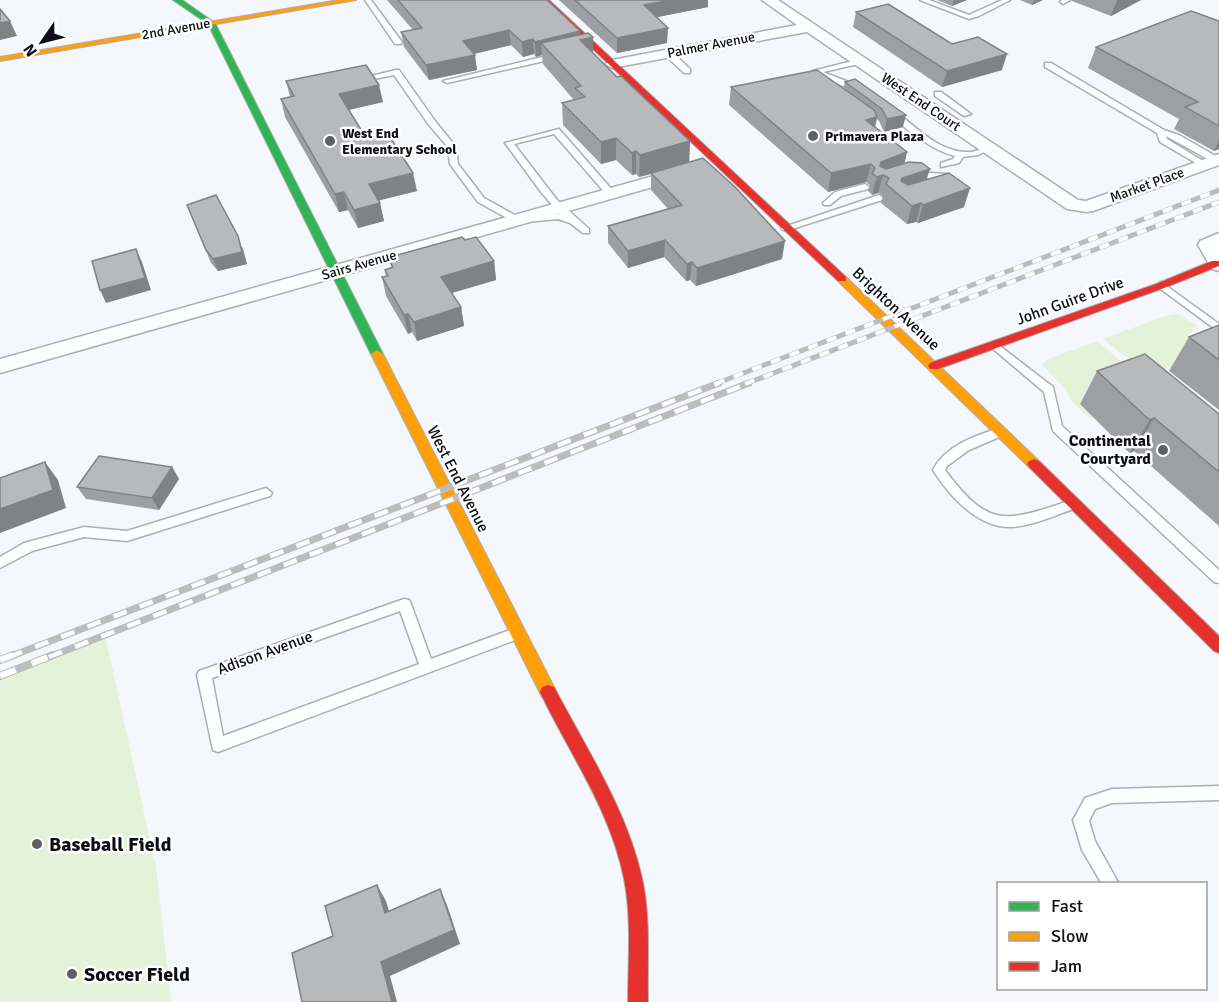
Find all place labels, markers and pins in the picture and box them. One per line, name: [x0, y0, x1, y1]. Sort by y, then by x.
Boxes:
place label: West End Elementary School: [342, 125, 457, 158]
place label: Primavera Plaza: [825, 128, 924, 145]
marker: Primavera Plaza: [806, 129, 820, 143]
marker: West End Elementary School: [323, 134, 337, 148]
place label: Continental Courtyard: [1069, 431, 1151, 469]
marker: Continental Courtyard: [1156, 443, 1170, 457]
place label: Baseball Field: [49, 832, 172, 857]
marker: Baseball Field: [30, 837, 44, 851]
place label: Soccer Field: [84, 962, 190, 987]
marker: Soccer Field: [65, 967, 79, 981]

